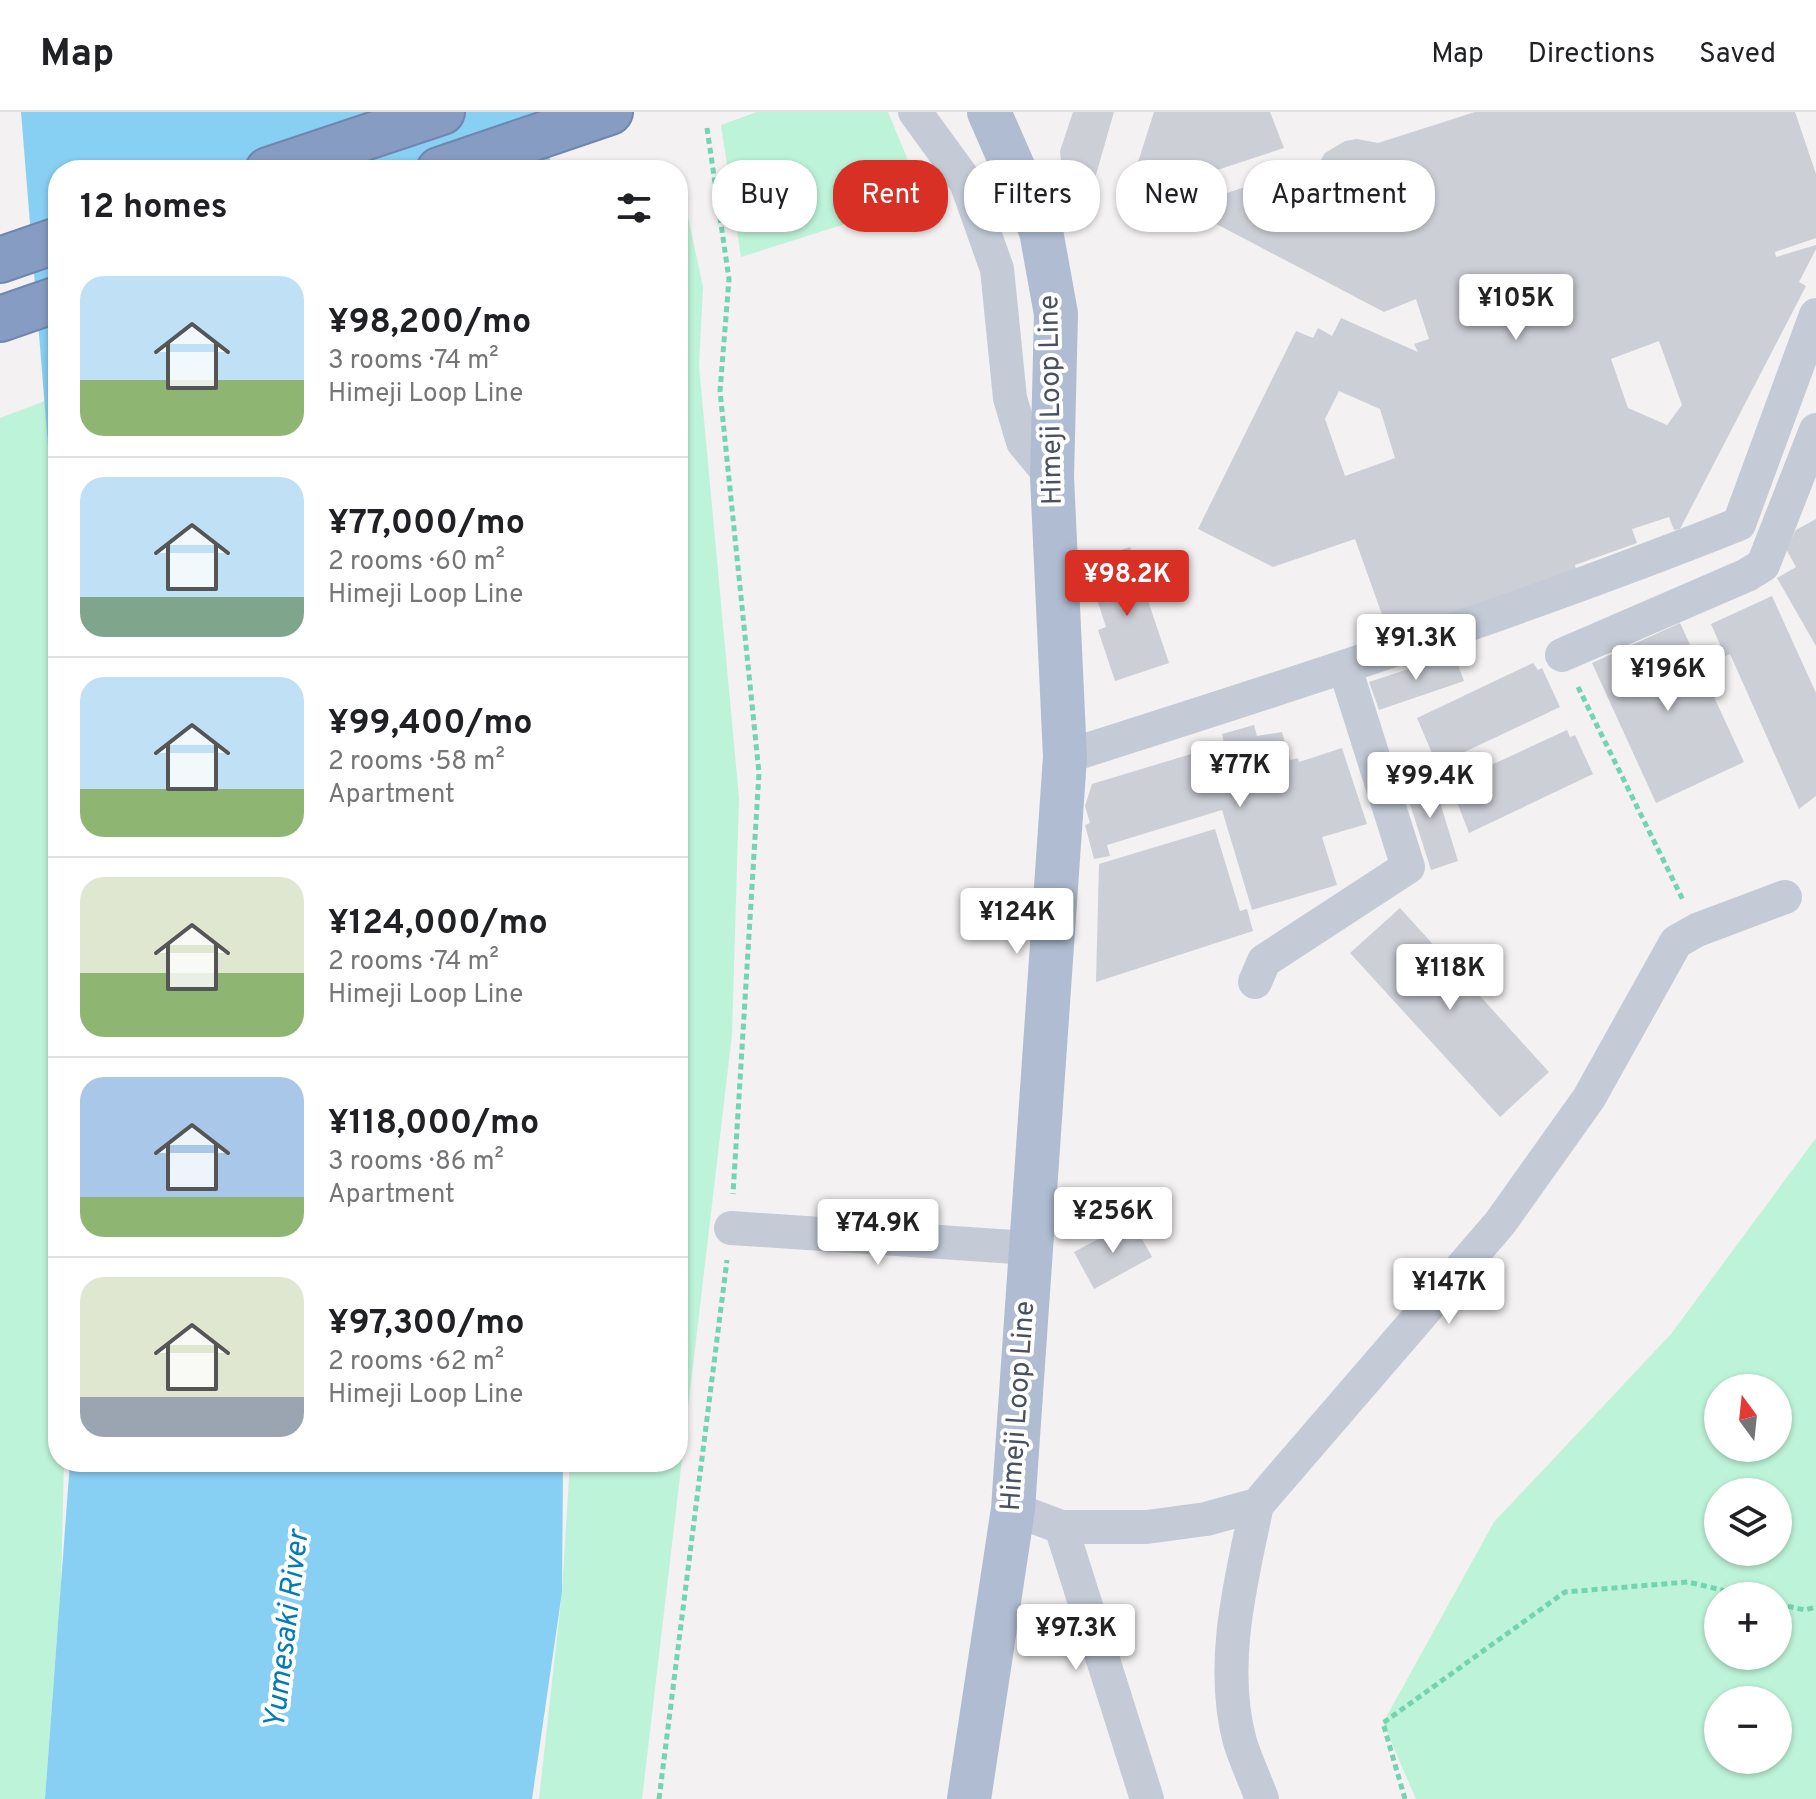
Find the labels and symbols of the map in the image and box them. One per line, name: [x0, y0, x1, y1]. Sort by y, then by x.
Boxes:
pin: ¥105K: [1460, 274, 1572, 342]
street label: Himeji Loop Line: [1032, 295, 1072, 505]
pin: ¥98.2K: [1062, 550, 1192, 618]
pin: ¥91.3K: [1351, 614, 1481, 682]
pin: ¥196K: [1612, 645, 1724, 713]
pin: ¥77K: [1193, 741, 1287, 809]
pin: ¥99.4K: [1365, 752, 1495, 820]
pin: ¥124K: [961, 888, 1073, 956]
pin: ¥118K: [1394, 944, 1506, 1012]
pin: ¥256K: [1057, 1187, 1169, 1255]
pin: ¥74.9K: [813, 1199, 943, 1267]
pin: ¥147K: [1393, 1258, 1505, 1326]
street label: Himeji Loop Line: [994, 1300, 1044, 1512]
north arrow: [1704, 1374, 1792, 1462]
water label: Yumesaki River: [257, 1526, 319, 1731]
pin: ¥97.3K: [1011, 1604, 1141, 1672]

